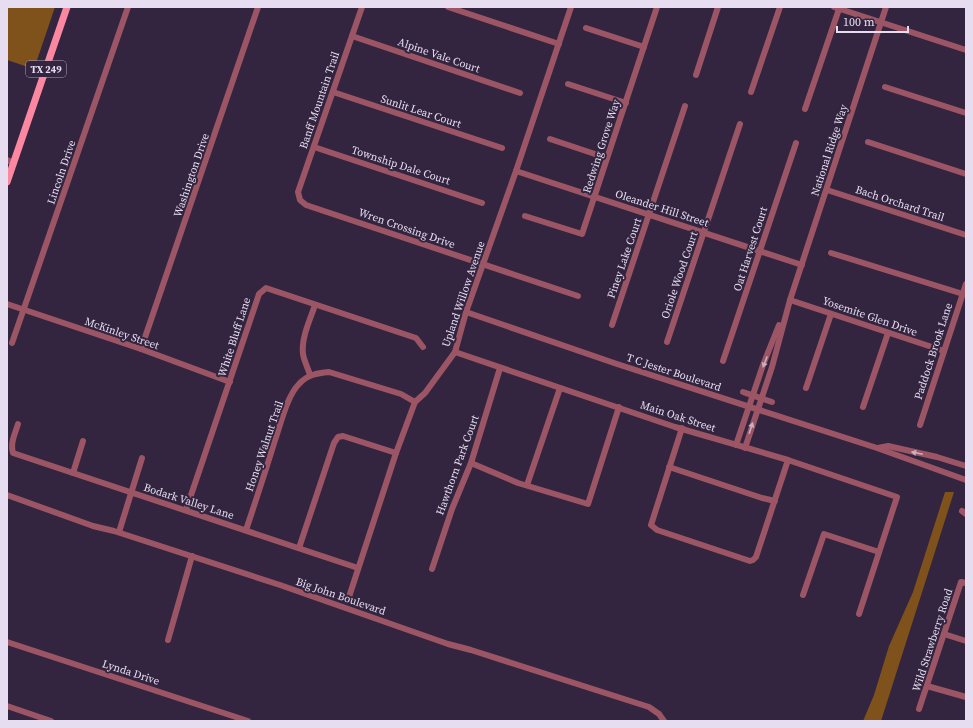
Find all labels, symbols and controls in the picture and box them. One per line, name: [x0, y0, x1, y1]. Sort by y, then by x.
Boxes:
scale bar: [837, 8, 908, 34]
text: 100 m: [843, 14, 875, 30]
street label: Alpine Vale Court: [396, 34, 482, 77]
street label: Banff Mountain Trail: [296, 49, 343, 151]
road number: TX 249: [26, 61, 66, 77]
street label: Sunlit Lear Court: [379, 91, 463, 132]
street label: Redwing Grove Way: [579, 97, 624, 195]
street label: National Ridge Way: [808, 102, 851, 198]
street label: Washington Drive: [170, 131, 213, 219]
street label: Lincoln Drive: [44, 138, 80, 206]
street label: Township Dale Court: [350, 142, 453, 189]
street label: Bach Orchard Trail: [853, 182, 946, 225]
street label: Oleander Hill Street: [613, 186, 711, 231]
street label: Wren Crossing Drive: [357, 205, 457, 252]
street label: Oat Harvest Court: [730, 205, 771, 293]
street label: Piney Lake Court: [604, 216, 645, 300]
street label: Oriole Wood Court: [658, 229, 702, 321]
street label: Upland Willow Avenue: [438, 239, 489, 349]
street label: Yosemite Glen Drive: [820, 293, 920, 340]
street label: White Bluff Lane: [215, 295, 255, 379]
street label: Paddock Brook Lane: [911, 301, 956, 401]
street label: McKinley Street: [83, 314, 161, 353]
street label: T C Jester Boulevard: [624, 350, 724, 395]
one-way arrow: [761, 356, 767, 368]
street label: Main Oak Street: [638, 397, 718, 436]
street label: Honey Walnut Trail: [242, 399, 287, 494]
street label: Hawthorn Park Court: [432, 413, 483, 517]
one-way arrow: [748, 422, 754, 434]
one-way arrow: [911, 449, 923, 455]
street label: Bodark Valley Lane: [142, 480, 236, 523]
street label: Big John Boulevard: [294, 574, 388, 619]
street label: Wild Strawberry Road: [909, 586, 956, 694]
street label: Lynda Drive: [100, 656, 162, 689]

